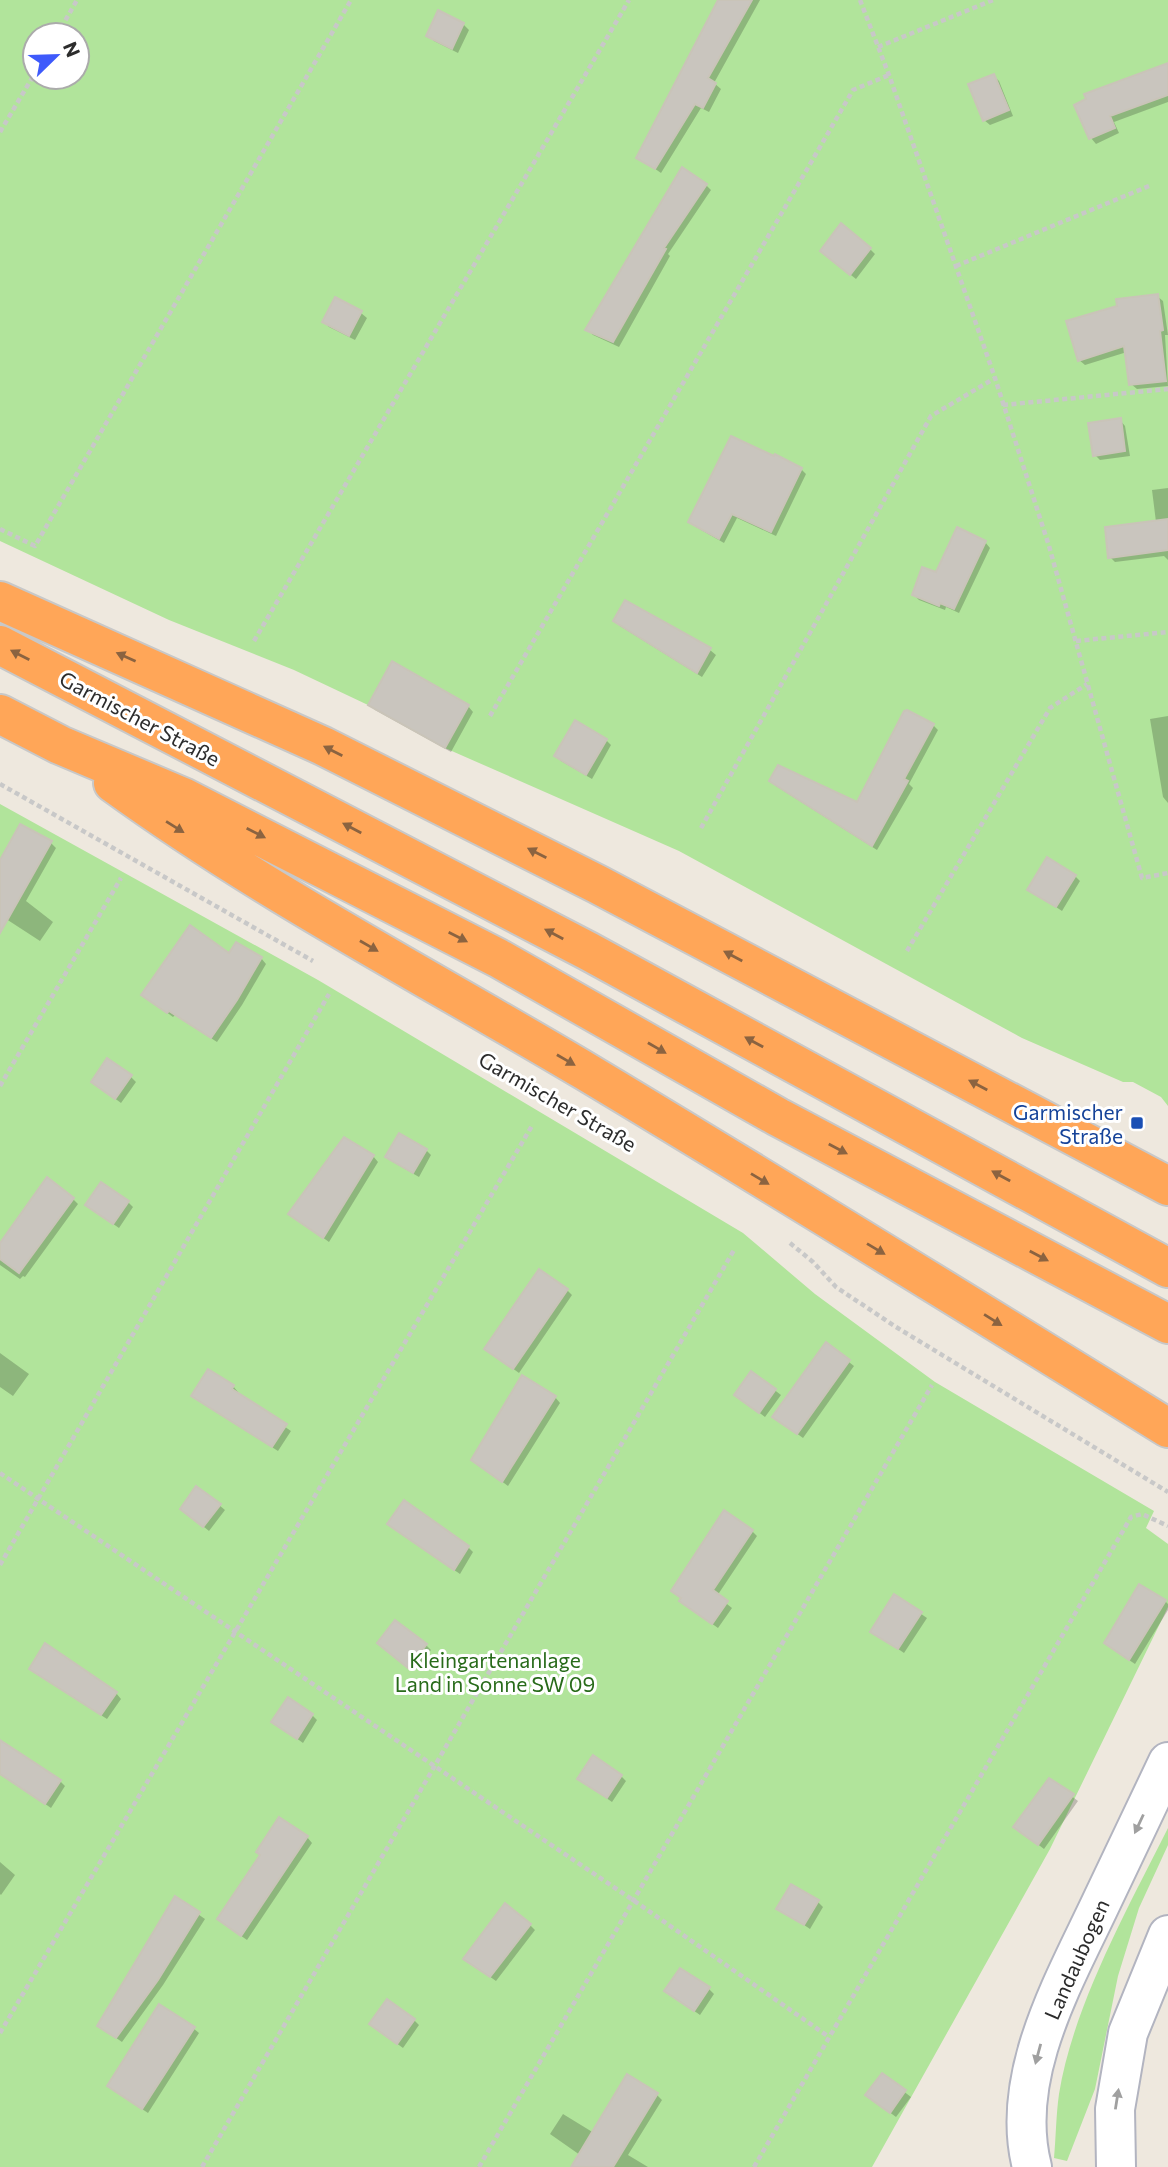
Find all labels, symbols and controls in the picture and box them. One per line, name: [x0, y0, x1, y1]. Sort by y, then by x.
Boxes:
north arrow: [21, 21, 91, 91]
text: N: [59, 38, 85, 60]
one-way arrow: [10, 650, 30, 661]
one-way arrow: [116, 651, 136, 663]
street label: Garmischer Straße: [56, 665, 224, 771]
one-way arrow: [323, 745, 343, 757]
one-way arrow: [166, 821, 185, 833]
one-way arrow: [342, 823, 362, 834]
one-way arrow: [246, 828, 266, 839]
one-way arrow: [526, 848, 546, 860]
one-way arrow: [544, 928, 564, 939]
one-way arrow: [449, 931, 469, 943]
one-way arrow: [360, 940, 379, 952]
one-way arrow: [723, 950, 743, 962]
one-way arrow: [744, 1036, 764, 1047]
one-way arrow: [647, 1042, 667, 1054]
street label: Garmischer Straße: [475, 1046, 641, 1156]
one-way arrow: [556, 1054, 576, 1066]
one-way arrow: [968, 1079, 987, 1091]
place label: Garmischer Straße: [1013, 1099, 1123, 1148]
marker: Garmischer Straße: [1129, 1115, 1145, 1131]
one-way arrow: [828, 1143, 848, 1155]
one-way arrow: [991, 1170, 1010, 1182]
one-way arrow: [751, 1172, 770, 1185]
one-way arrow: [866, 1243, 885, 1255]
one-way arrow: [1029, 1250, 1049, 1261]
one-way arrow: [983, 1313, 1002, 1326]
park label: Kleingartenanlage Land in Sonne SW 09: [395, 1647, 595, 1696]
one-way arrow: [1133, 1813, 1144, 1834]
street label: Landaubogen: [1038, 1895, 1114, 2023]
one-way arrow: [1032, 2043, 1043, 2065]
one-way arrow: [1112, 2088, 1123, 2110]

